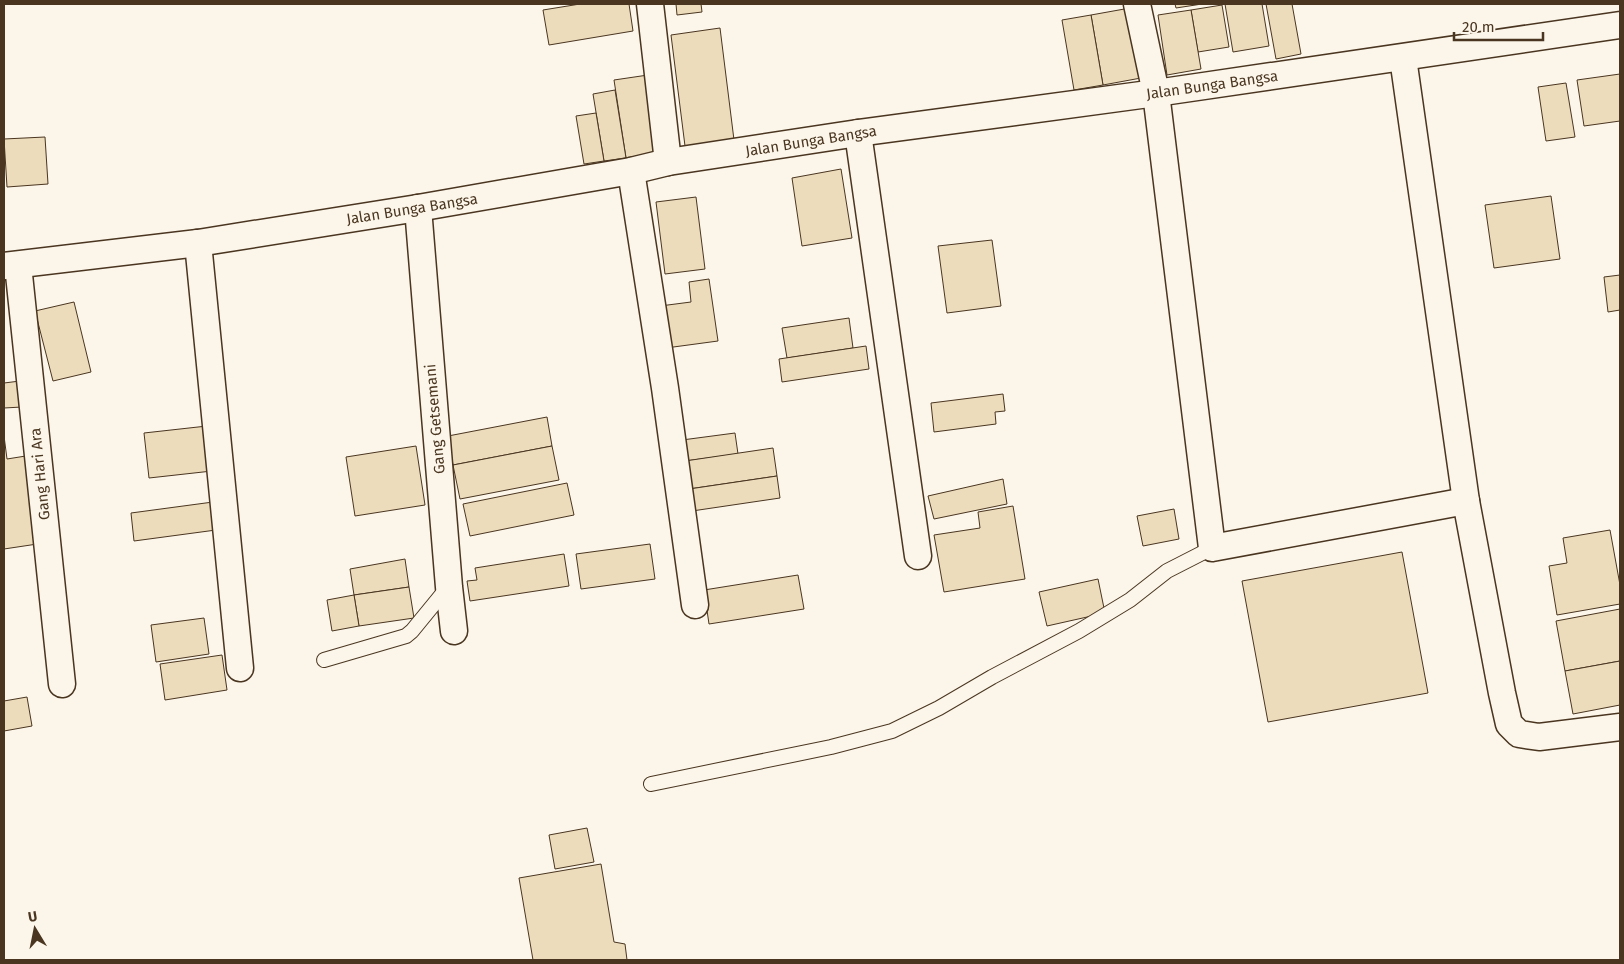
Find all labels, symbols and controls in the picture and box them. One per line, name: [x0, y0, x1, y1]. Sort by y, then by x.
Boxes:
scale bar: [1454, 10, 1543, 42]
text: 20 m: [1462, 18, 1495, 36]
street label: Jalan Bunga Bangsa: [1145, 67, 1279, 103]
street label: Jalan Bunga Bangsa: [744, 122, 878, 160]
street label: Jalan Bunga Bangsa: [345, 190, 479, 228]
street label: Gang Getsemani: [421, 363, 449, 475]
street label: Gang Hari Ara: [26, 427, 54, 521]
north arrow: [10, 904, 60, 954]
text: U: [27, 908, 39, 926]

